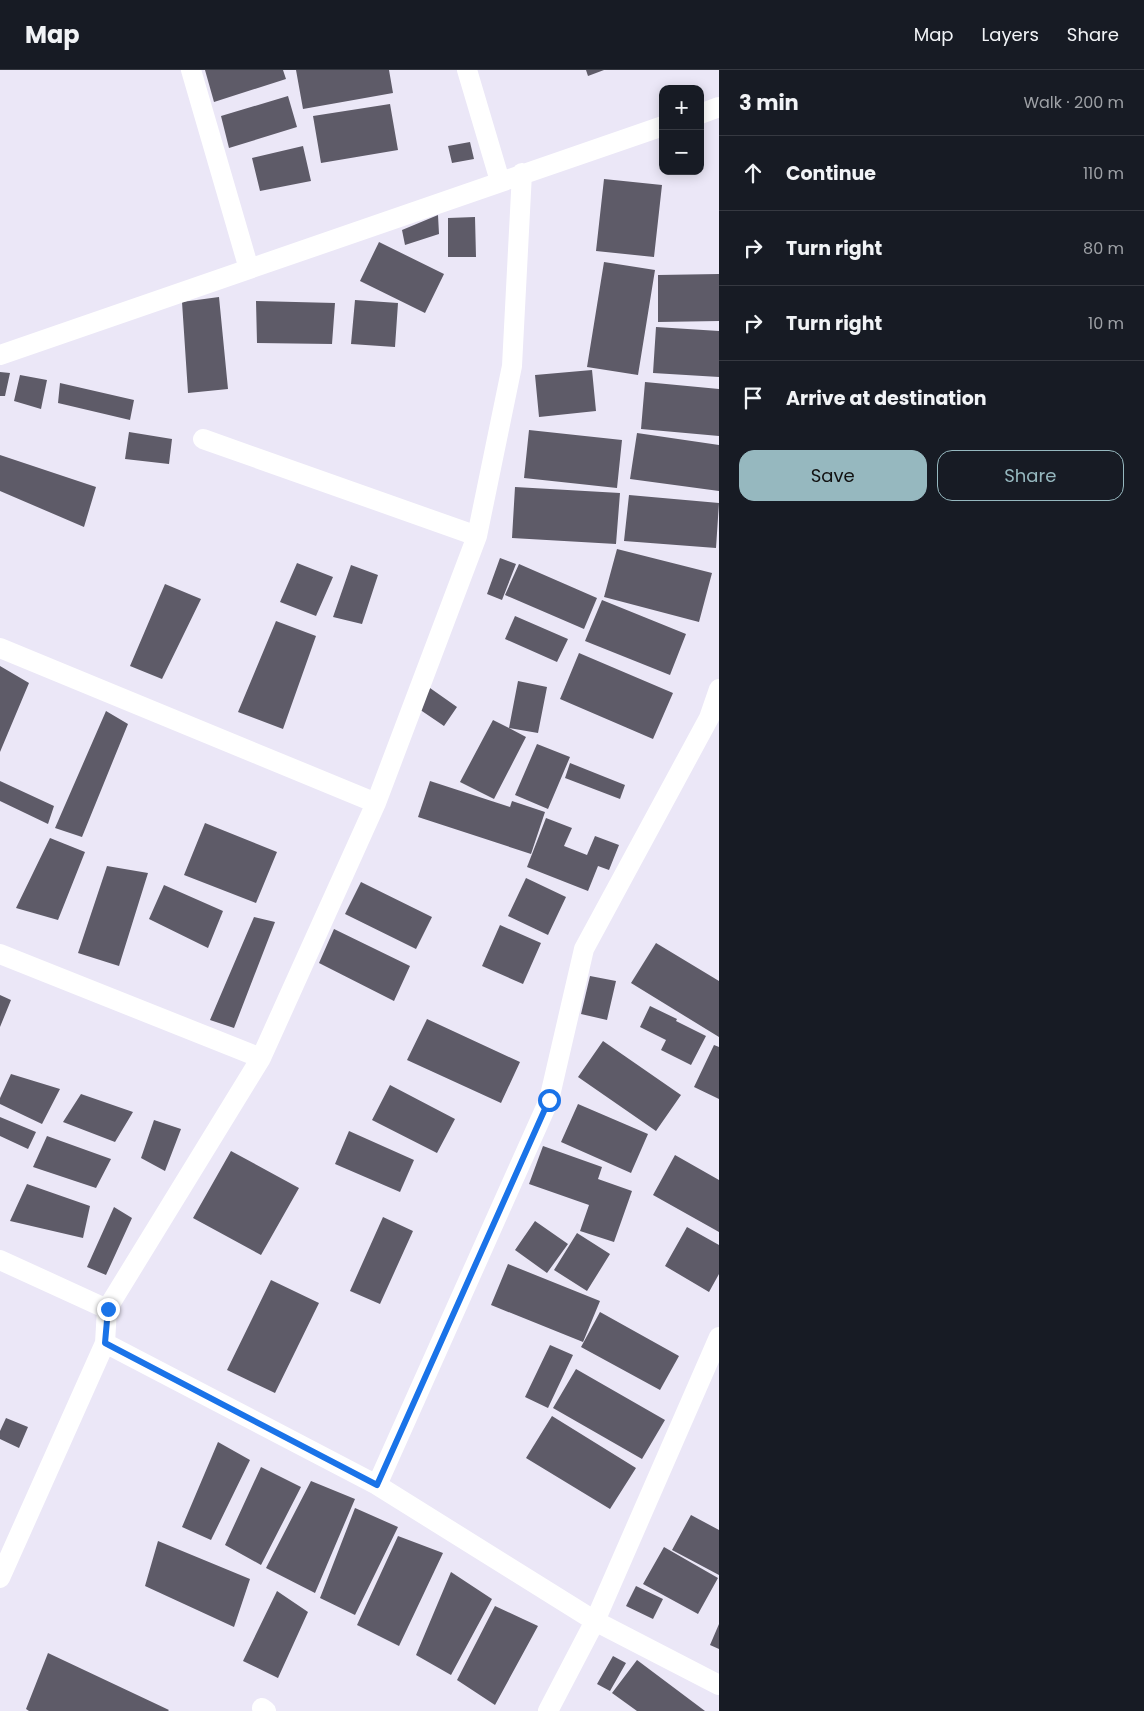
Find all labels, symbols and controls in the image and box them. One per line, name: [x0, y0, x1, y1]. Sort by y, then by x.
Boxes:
text: Map: [25, 18, 80, 51]
text: Map: [914, 22, 954, 47]
text: Layers: [982, 22, 1039, 47]
text: Share: [1067, 22, 1119, 47]
map controls: [659, 85, 704, 175]
button: +: [659, 85, 704, 130]
text: 3 min: [739, 88, 799, 117]
text: Walk · 200 m: [1023, 91, 1124, 114]
button: −: [659, 130, 704, 175]
icon: ahead: [739, 159, 767, 187]
text: Continue: [786, 160, 876, 187]
text: 110 m: [1083, 162, 1124, 185]
icon: right: [739, 234, 767, 262]
text: Turn right: [786, 235, 882, 262]
text: 80 m: [1083, 237, 1124, 260]
icon: right: [739, 309, 767, 337]
text: Turn right: [786, 310, 882, 337]
text: 10 m: [1088, 312, 1124, 335]
icon: arrive: [739, 384, 767, 412]
text: Arrive at destination: [786, 385, 987, 412]
button: Save: [739, 450, 927, 501]
button: Share: [937, 450, 1124, 501]
route start: [538, 1089, 561, 1112]
route end: [97, 1298, 120, 1321]

